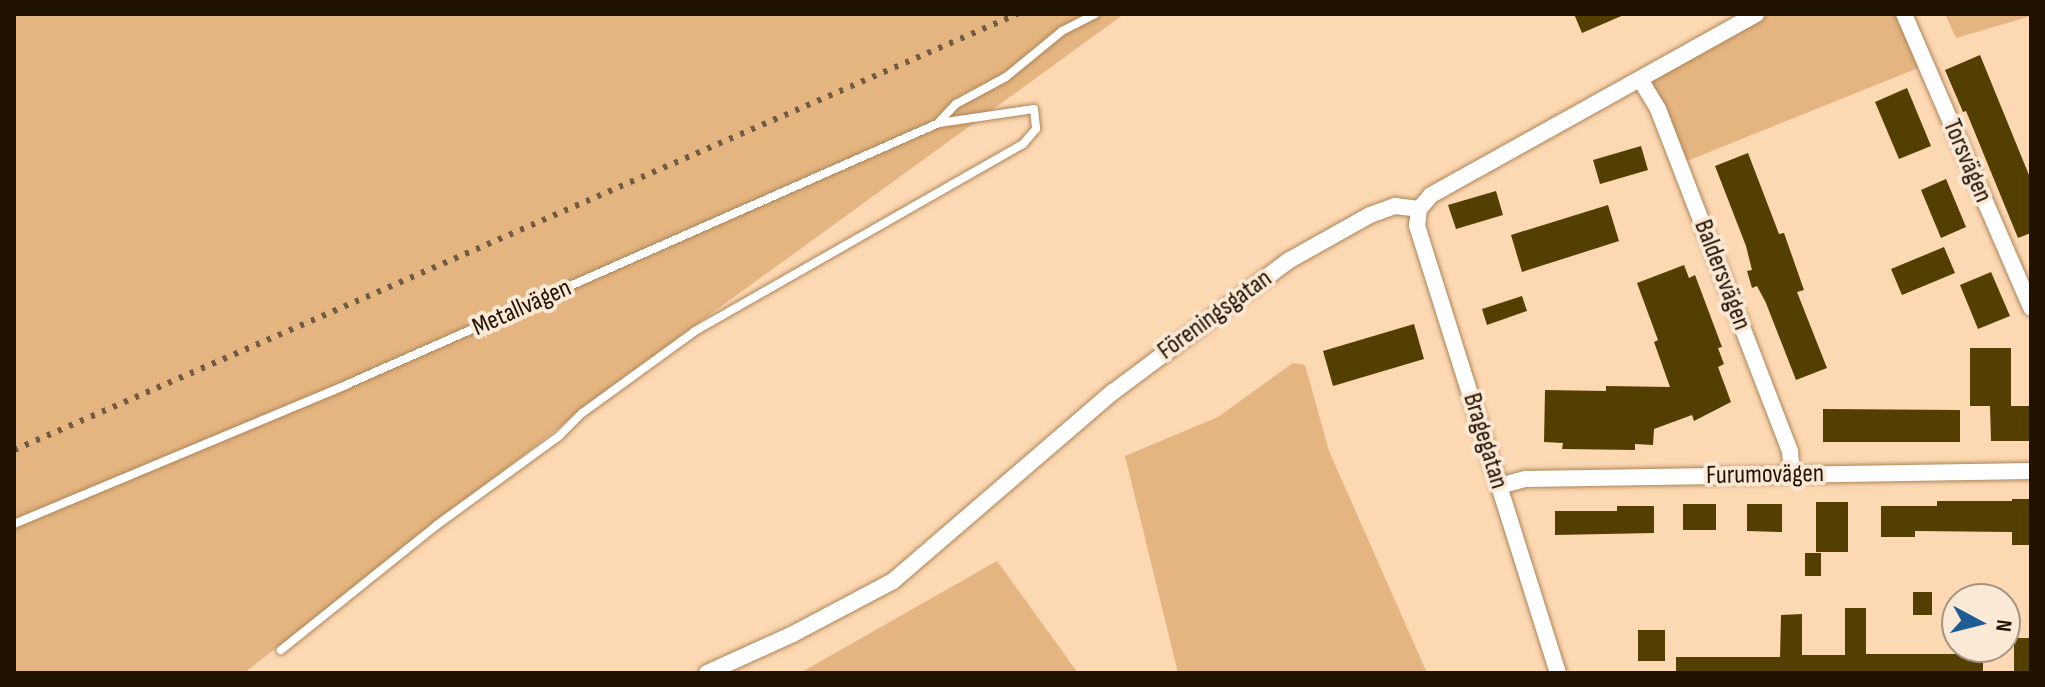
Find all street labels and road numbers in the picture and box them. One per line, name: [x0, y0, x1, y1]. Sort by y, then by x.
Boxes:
street label: Torsvägen: [1936, 115, 1998, 207]
street label: Baldersvägen: [1687, 215, 1757, 335]
street label: Föreningsgatan: [1152, 263, 1278, 367]
street label: Metallvägen: [468, 272, 576, 344]
street label: Bragegatan: [1456, 389, 1514, 493]
street label: Furumovägen: [1706, 458, 1824, 492]

